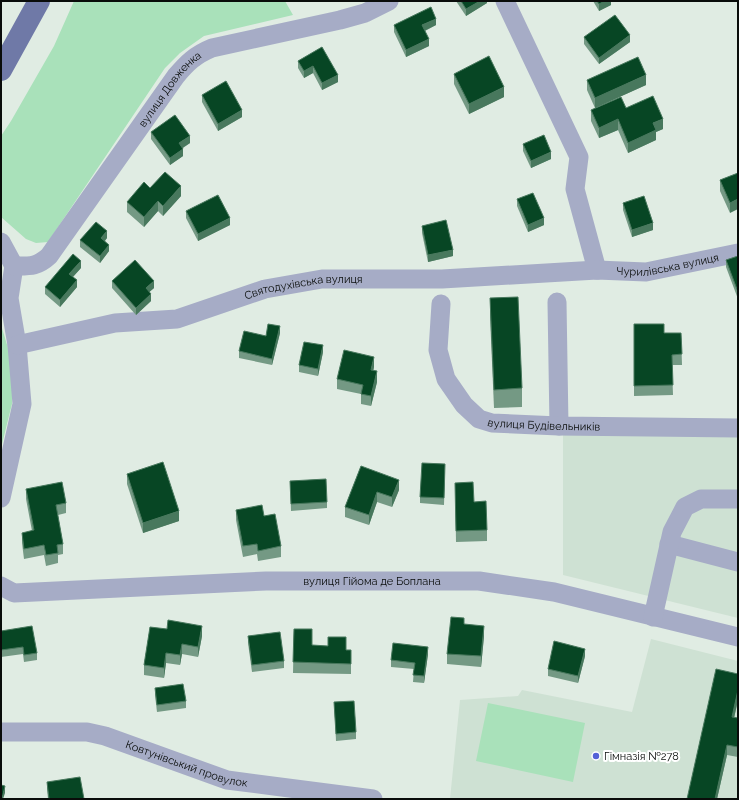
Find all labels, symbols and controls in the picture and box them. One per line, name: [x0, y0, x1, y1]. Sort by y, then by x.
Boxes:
street label: вулиця Довженка: [136, 49, 204, 130]
street label: Чурилівська вулиця: [616, 251, 720, 279]
street label: Святодухівська вулиця: [243, 273, 363, 303]
street label: вулиця Будівельників: [486, 416, 600, 433]
street label: вулиця Гійома де Боплана: [303, 575, 441, 588]
street label: Ковтунівський провулок: [124, 738, 249, 790]
place label: Гімназія №278: [604, 750, 679, 763]
marker: Гімназія №278: [591, 751, 601, 761]

